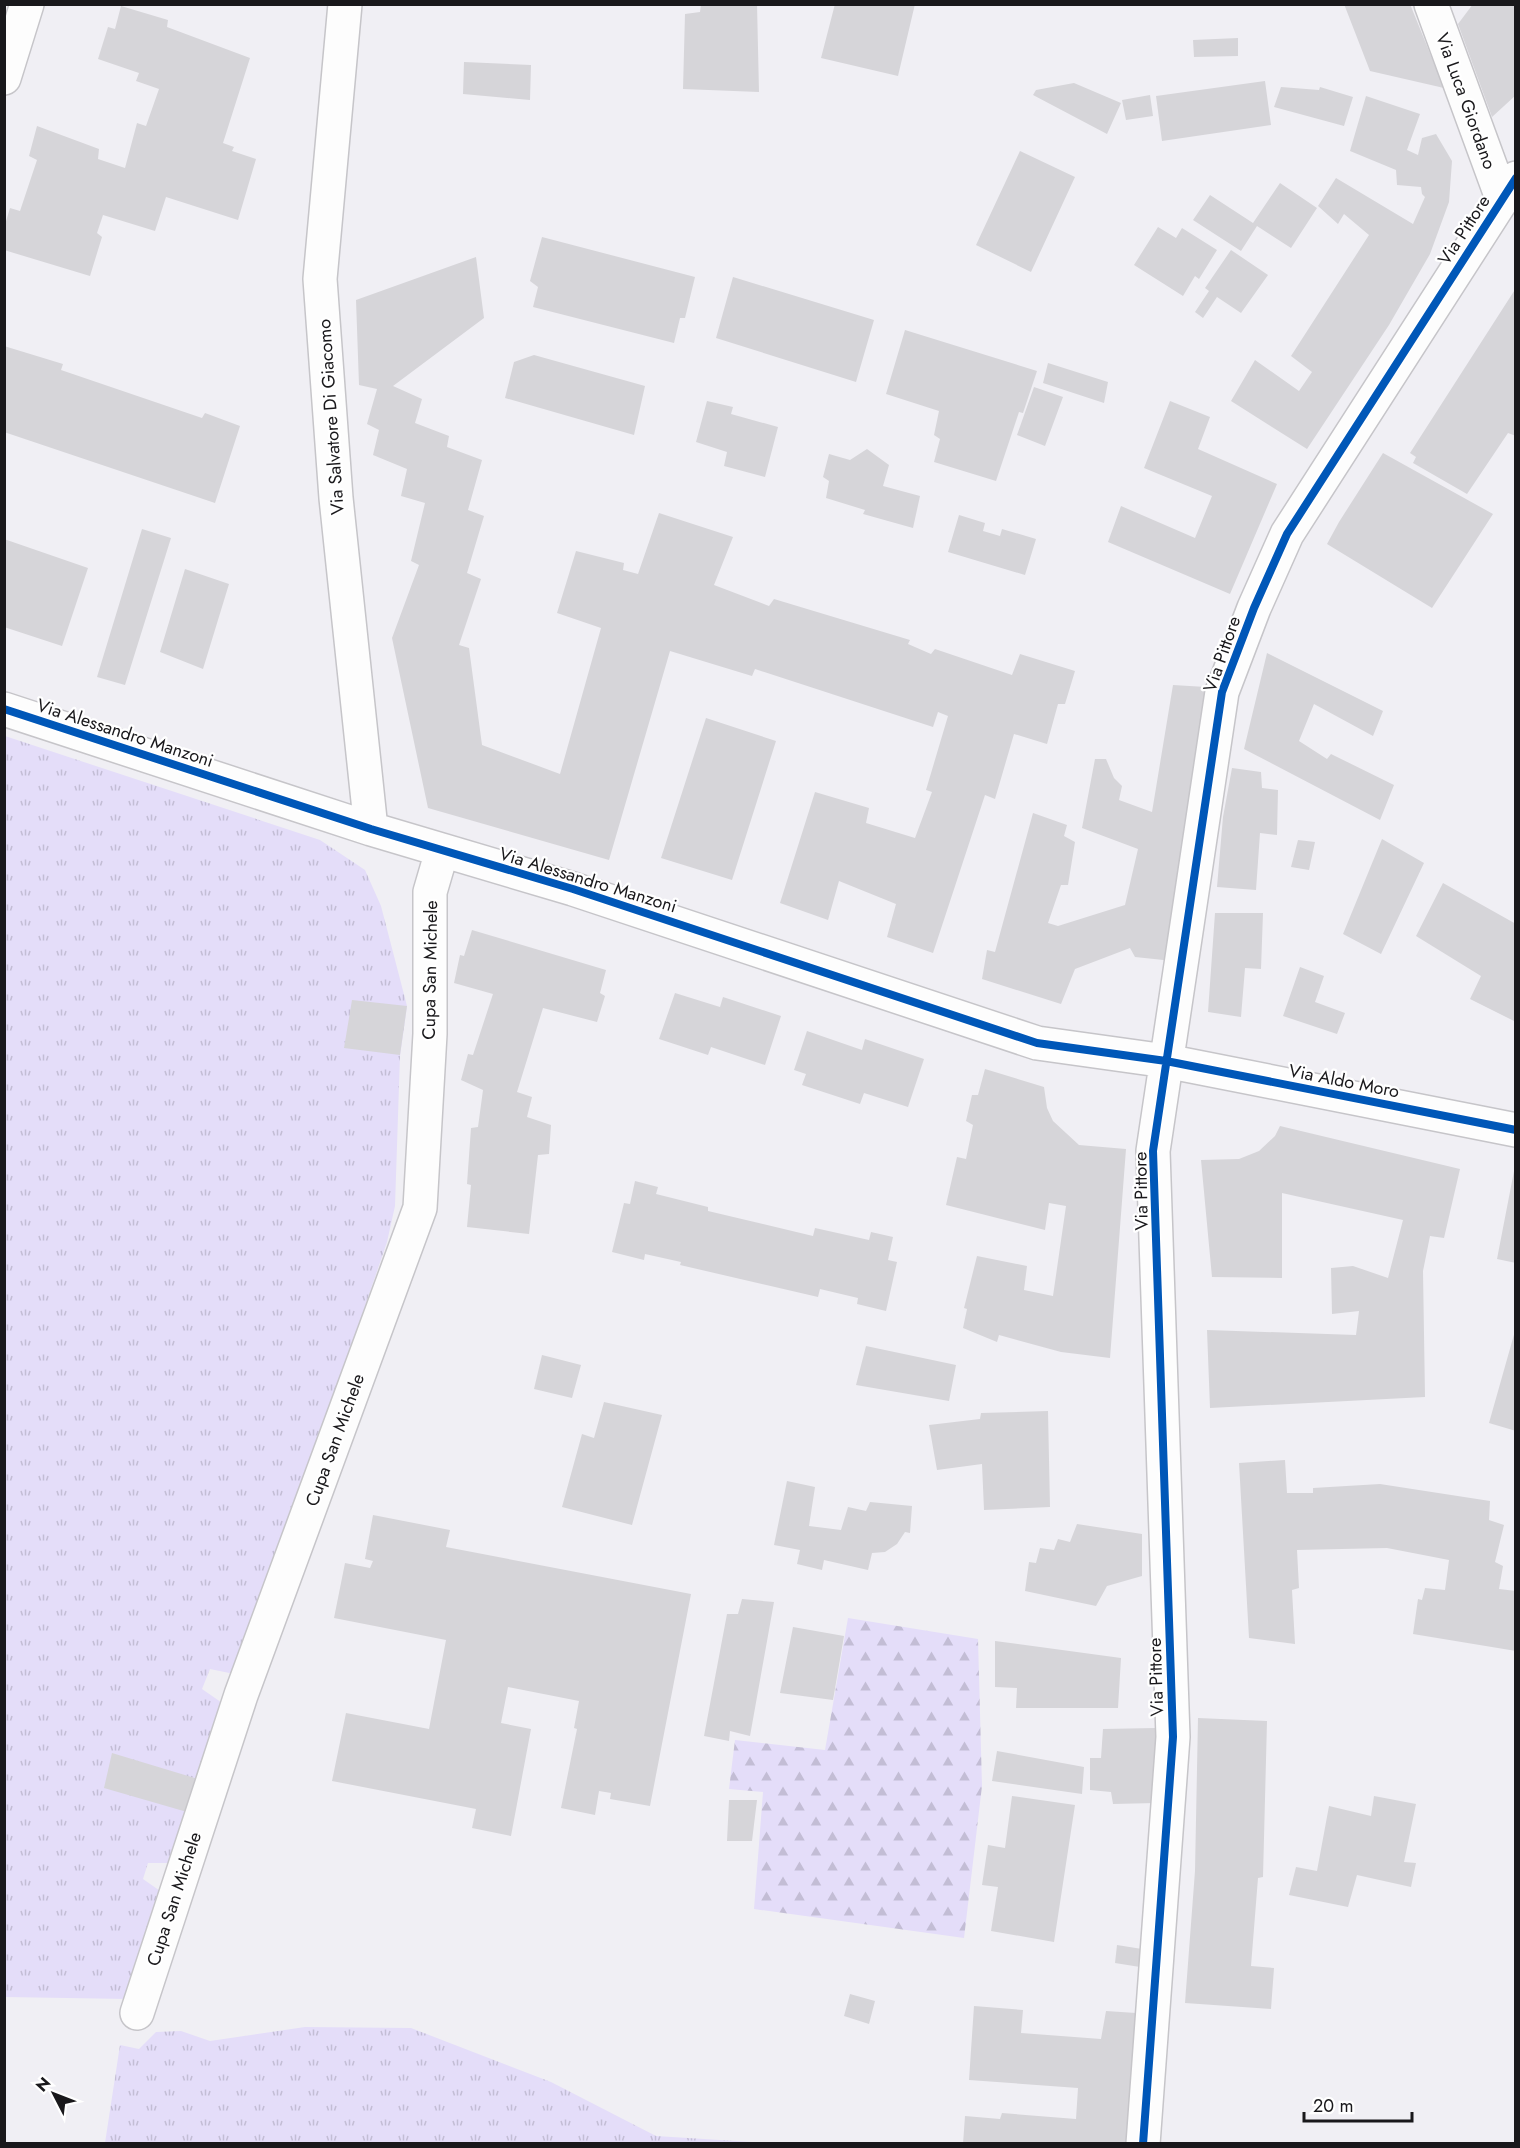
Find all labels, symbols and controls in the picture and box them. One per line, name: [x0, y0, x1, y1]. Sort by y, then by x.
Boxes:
street label: Via Luca Giordano: [1429, 29, 1503, 173]
street label: Via Pittore: [1432, 190, 1496, 270]
street label: Via Salvatore Di Giacomo: [311, 318, 351, 516]
street label: Via Pittore: [1197, 613, 1247, 695]
street label: Via Alessandro Manzoni: [33, 692, 217, 774]
street label: Via Alessandro Manzoni: [496, 841, 680, 919]
street label: Cupa San Michele: [416, 900, 444, 1040]
street label: Via Aldo Moro: [1286, 1058, 1402, 1105]
street label: Via Pittore: [1127, 1151, 1155, 1231]
street label: Cupa San Michele: [299, 1370, 371, 1510]
street label: Via Pittore: [1142, 1637, 1170, 1717]
street label: Cupa San Michele: [140, 1829, 208, 1969]
north arrow: [24, 2064, 84, 2124]
text: N: [30, 2072, 56, 2097]
scale bar: [1304, 2085, 1412, 2123]
text: 20 m: [1313, 2093, 1353, 2119]

